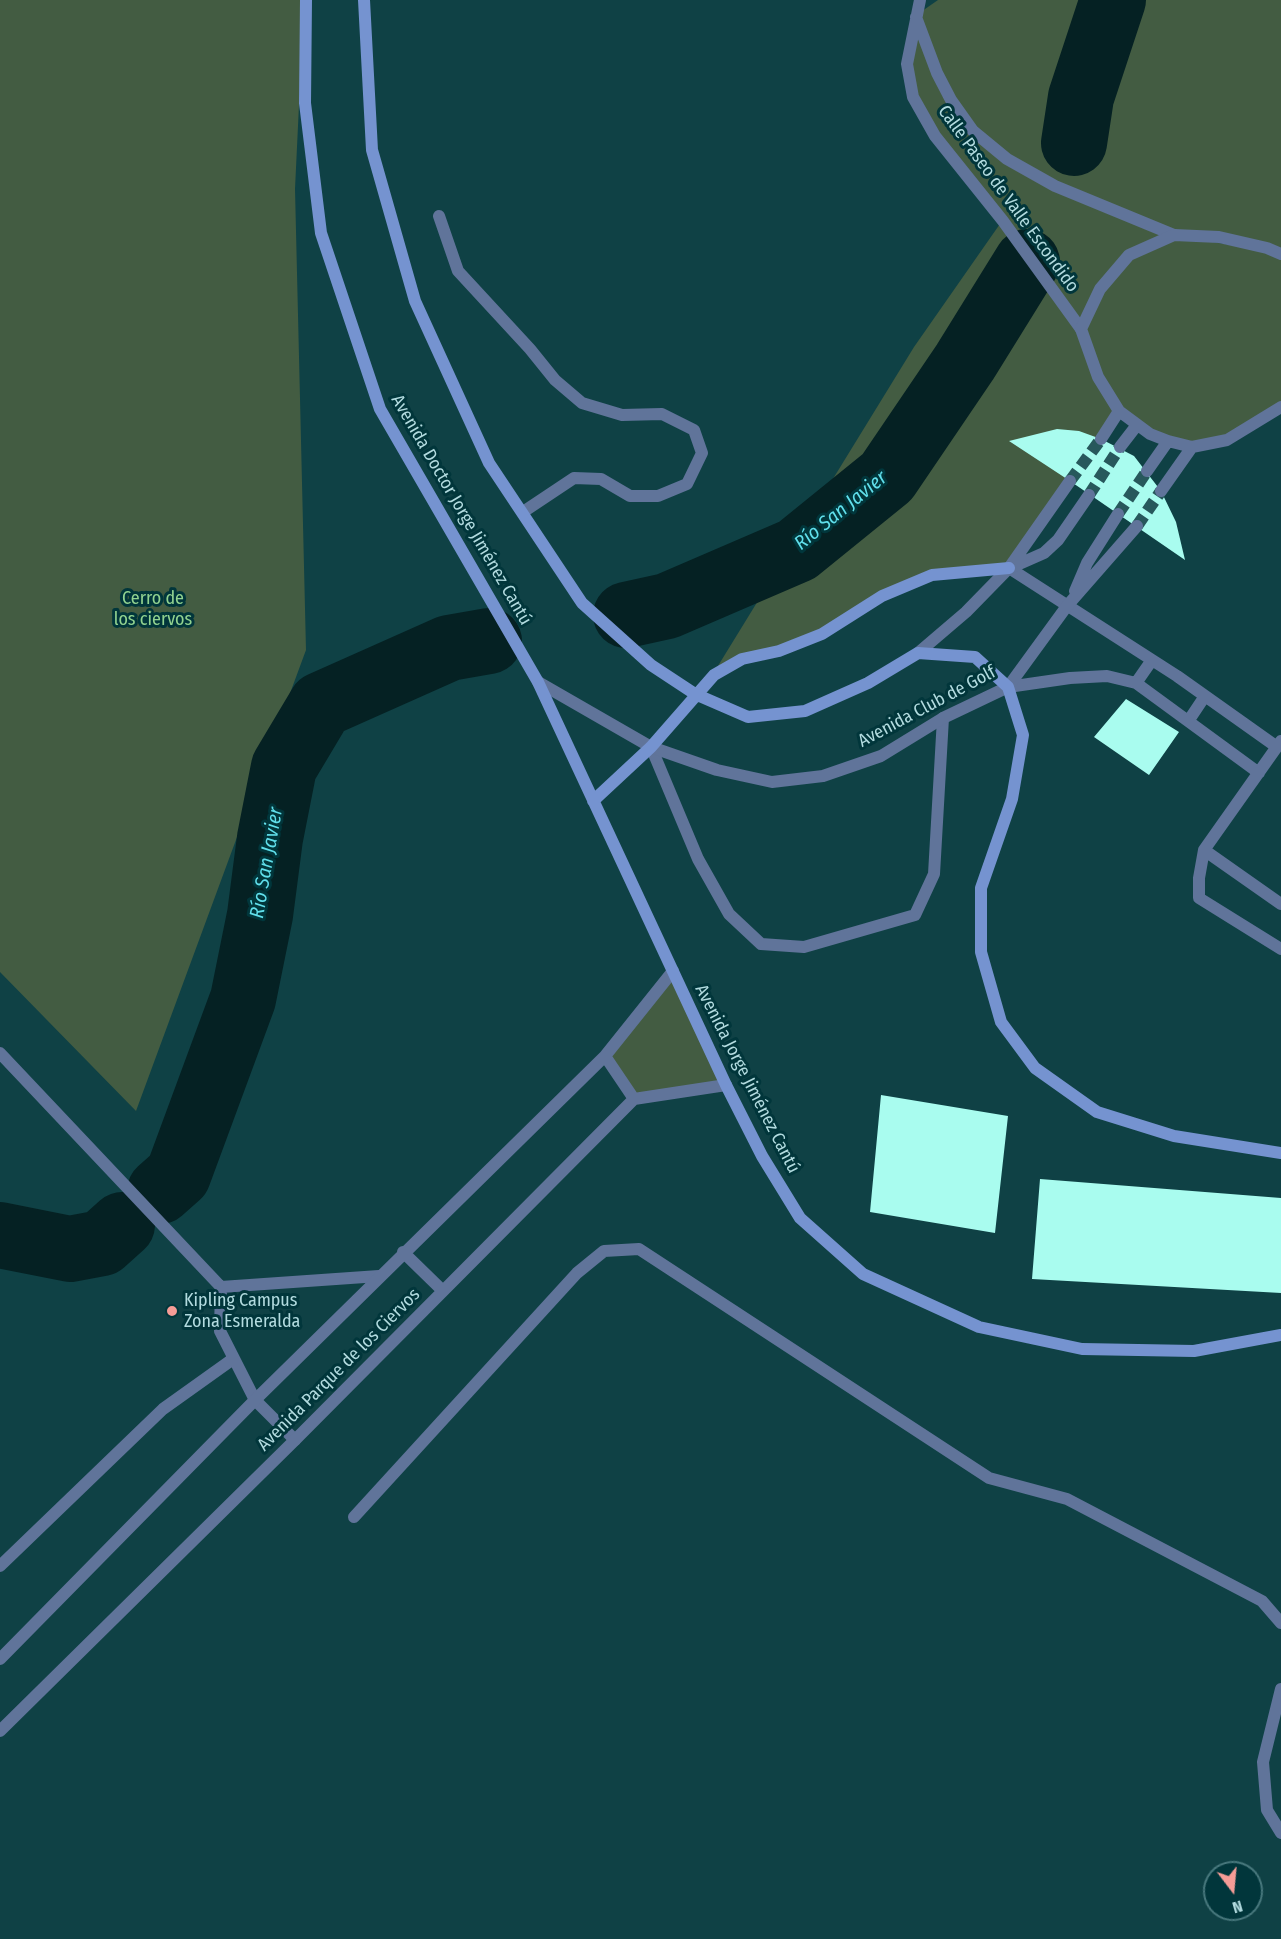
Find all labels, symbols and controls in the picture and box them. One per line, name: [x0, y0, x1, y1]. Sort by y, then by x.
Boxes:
street label: Calle Paseo de Valle Escondido: [933, 101, 1083, 297]
street label: Avenida Doctor Jorge Jiménez Cantú: [386, 391, 536, 629]
water label: Río San Javier: [790, 466, 892, 556]
park label: Cerro de los ciervos: [114, 588, 192, 630]
street label: Avenida Club de Golf: [854, 662, 1000, 752]
water label: Río San Javier: [245, 806, 289, 920]
street label: Avenida Jorge Jiménez Cantú: [690, 981, 804, 1177]
street label: Avenida Parque de los Ciervos: [253, 1284, 425, 1456]
place label: Kipling Campus Zona Esmeralda: [184, 1290, 300, 1332]
marker: Kipling Campus Zona Esmeralda: [165, 1304, 179, 1318]
north arrow: [1203, 1861, 1263, 1921]
text: N: [1230, 1896, 1245, 1917]

